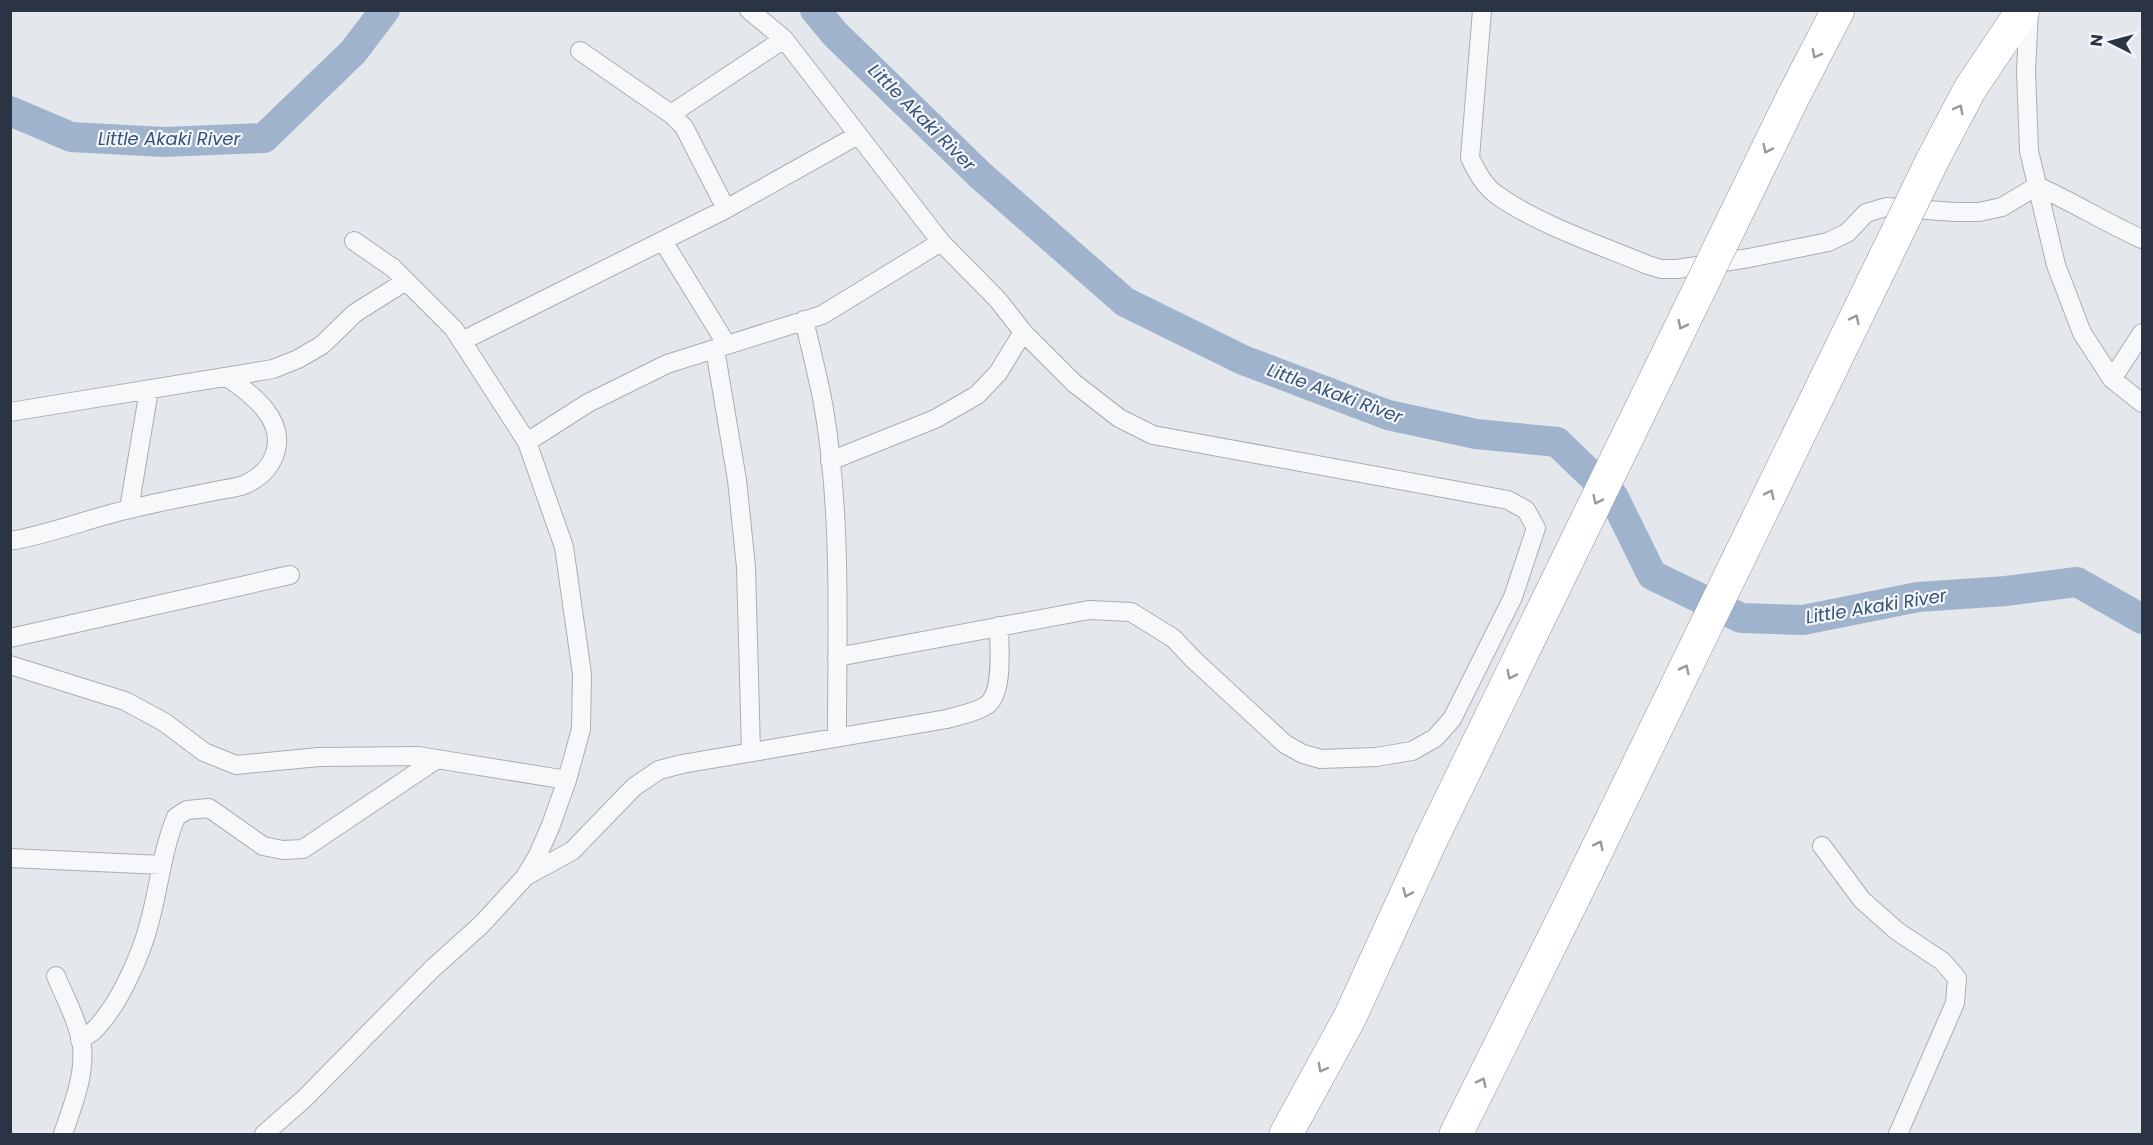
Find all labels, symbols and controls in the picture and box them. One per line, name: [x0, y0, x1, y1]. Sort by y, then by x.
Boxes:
north arrow: [2081, 12, 2141, 72]
text: N: [2085, 33, 2109, 48]
one-way arrow: [1812, 47, 1823, 58]
water label: Little Akaki River: [863, 58, 982, 177]
one-way arrow: [1952, 105, 1963, 115]
water label: Little Akaki River: [98, 126, 241, 151]
one-way arrow: [1763, 143, 1775, 154]
one-way arrow: [1848, 314, 1860, 325]
one-way arrow: [1678, 318, 1689, 329]
water label: Little Akaki River: [1264, 357, 1407, 430]
one-way arrow: [1762, 489, 1774, 500]
one-way arrow: [1592, 493, 1604, 504]
water label: Little Akaki River: [1804, 582, 1949, 629]
one-way arrow: [1677, 665, 1689, 676]
one-way arrow: [1507, 669, 1519, 680]
one-way arrow: [1592, 840, 1604, 851]
one-way arrow: [1402, 887, 1414, 898]
one-way arrow: [1318, 1062, 1329, 1073]
one-way arrow: [1475, 1077, 1487, 1088]

